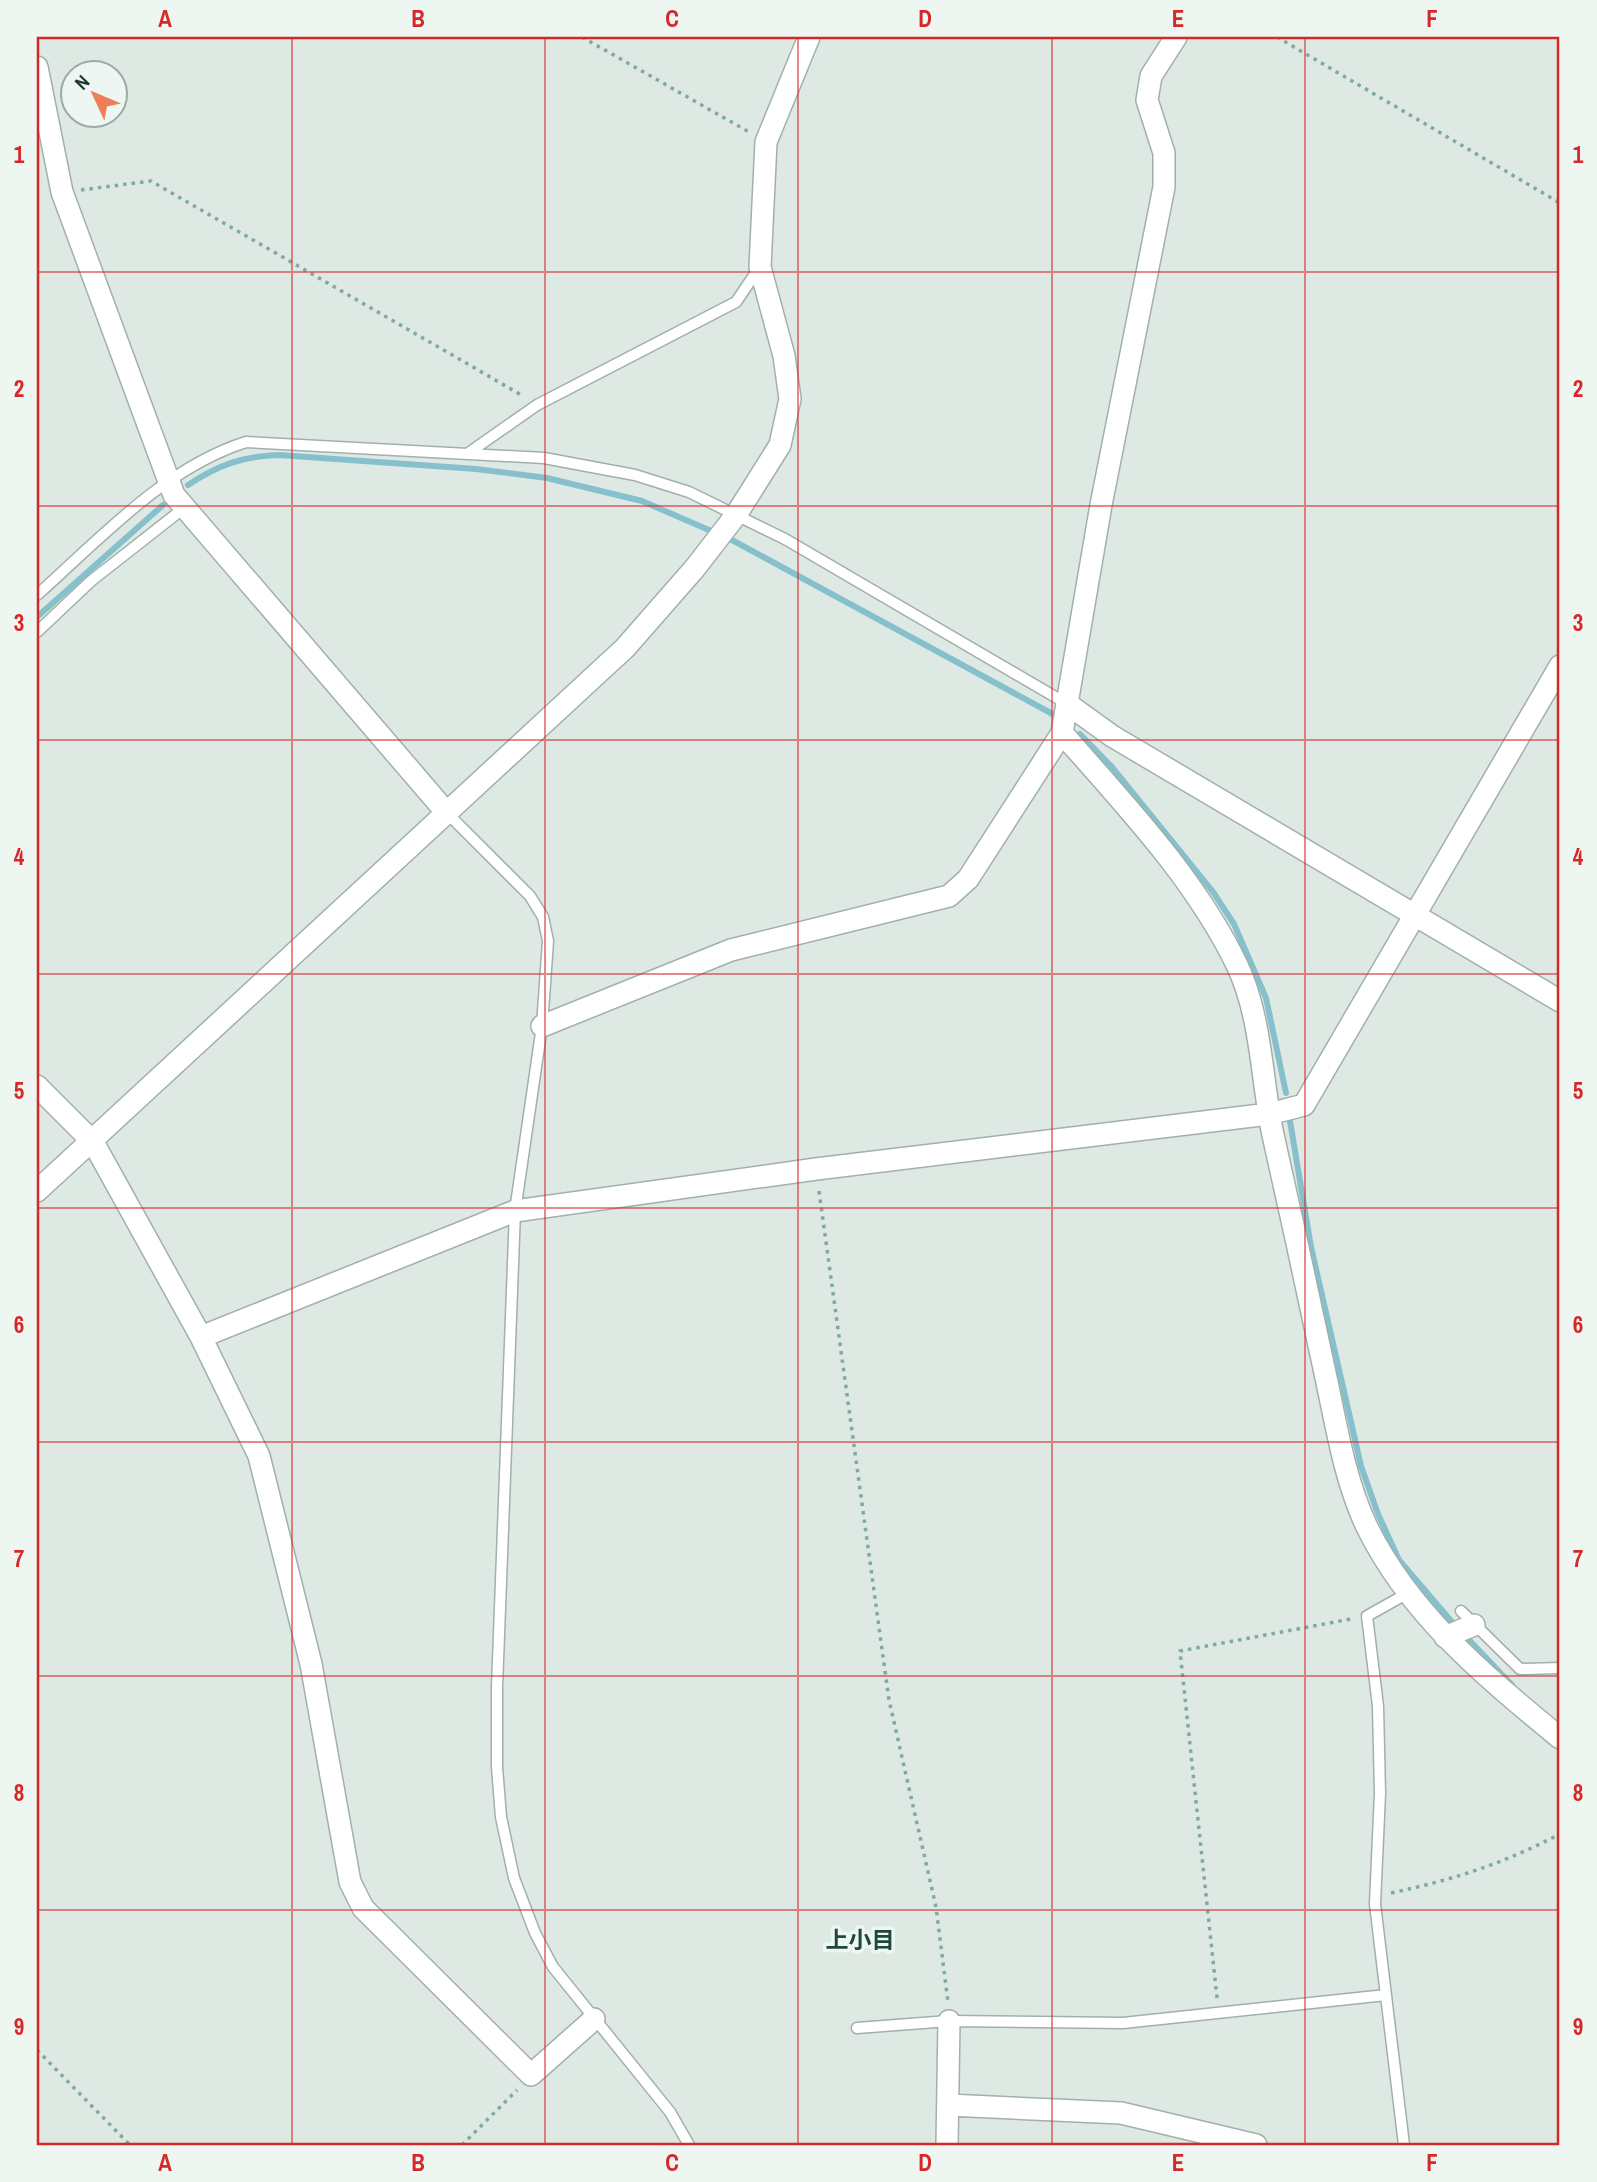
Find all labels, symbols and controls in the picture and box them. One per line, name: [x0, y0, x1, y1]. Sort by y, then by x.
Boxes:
text: A: [158, 3, 172, 34]
text: B: [411, 3, 425, 34]
text: C: [665, 3, 679, 34]
text: D: [918, 3, 932, 34]
text: E: [1172, 3, 1184, 34]
text: F: [1426, 3, 1438, 34]
north arrow: [60, 60, 130, 130]
text: N: [69, 69, 95, 95]
text: 1: [14, 139, 25, 170]
text: 1: [1573, 139, 1584, 170]
text: 2: [14, 373, 24, 404]
text: 2: [1573, 373, 1583, 404]
text: 3: [14, 607, 24, 638]
text: 3: [1573, 607, 1583, 638]
text: 4: [14, 841, 25, 872]
text: 4: [1573, 841, 1584, 872]
text: 5: [14, 1075, 24, 1106]
text: 5: [1573, 1075, 1583, 1106]
text: 6: [14, 1309, 24, 1340]
text: 6: [1573, 1309, 1583, 1340]
text: 7: [14, 1543, 24, 1574]
text: 7: [1573, 1543, 1583, 1574]
text: 8: [14, 1777, 24, 1808]
text: 8: [1573, 1777, 1583, 1808]
district label: 上小目: [826, 1924, 895, 1955]
text: 9: [14, 2011, 24, 2042]
text: 9: [1573, 2011, 1583, 2042]
text: A: [158, 2147, 172, 2178]
text: B: [411, 2147, 425, 2178]
text: C: [665, 2147, 679, 2178]
text: D: [918, 2147, 932, 2178]
text: E: [1172, 2147, 1184, 2178]
text: F: [1426, 2147, 1438, 2178]

